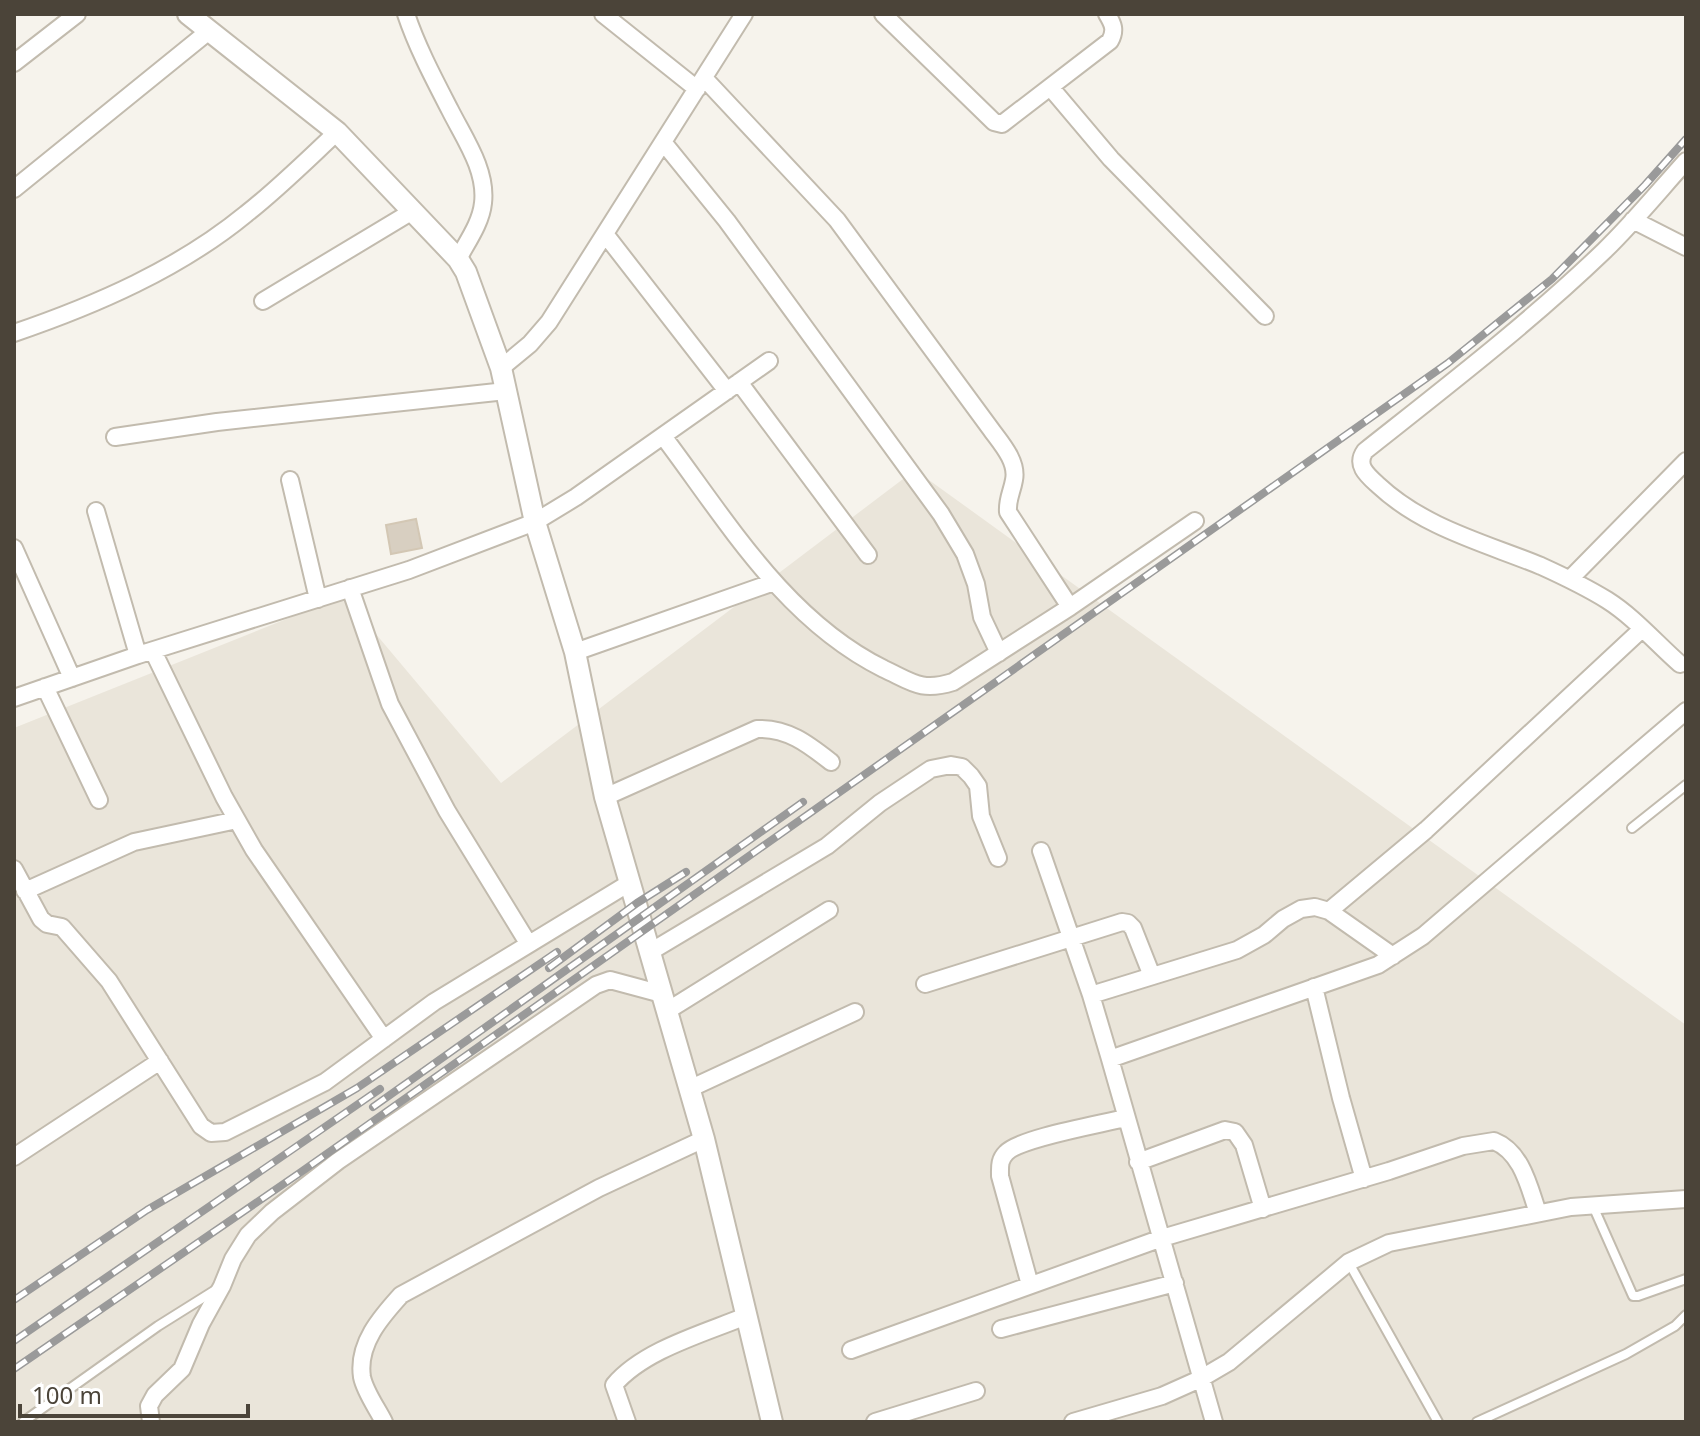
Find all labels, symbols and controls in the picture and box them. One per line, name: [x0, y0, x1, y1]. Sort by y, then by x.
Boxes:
scale bar: [20, 1368, 248, 1418]
text: 100 m: [32, 1378, 102, 1411]

